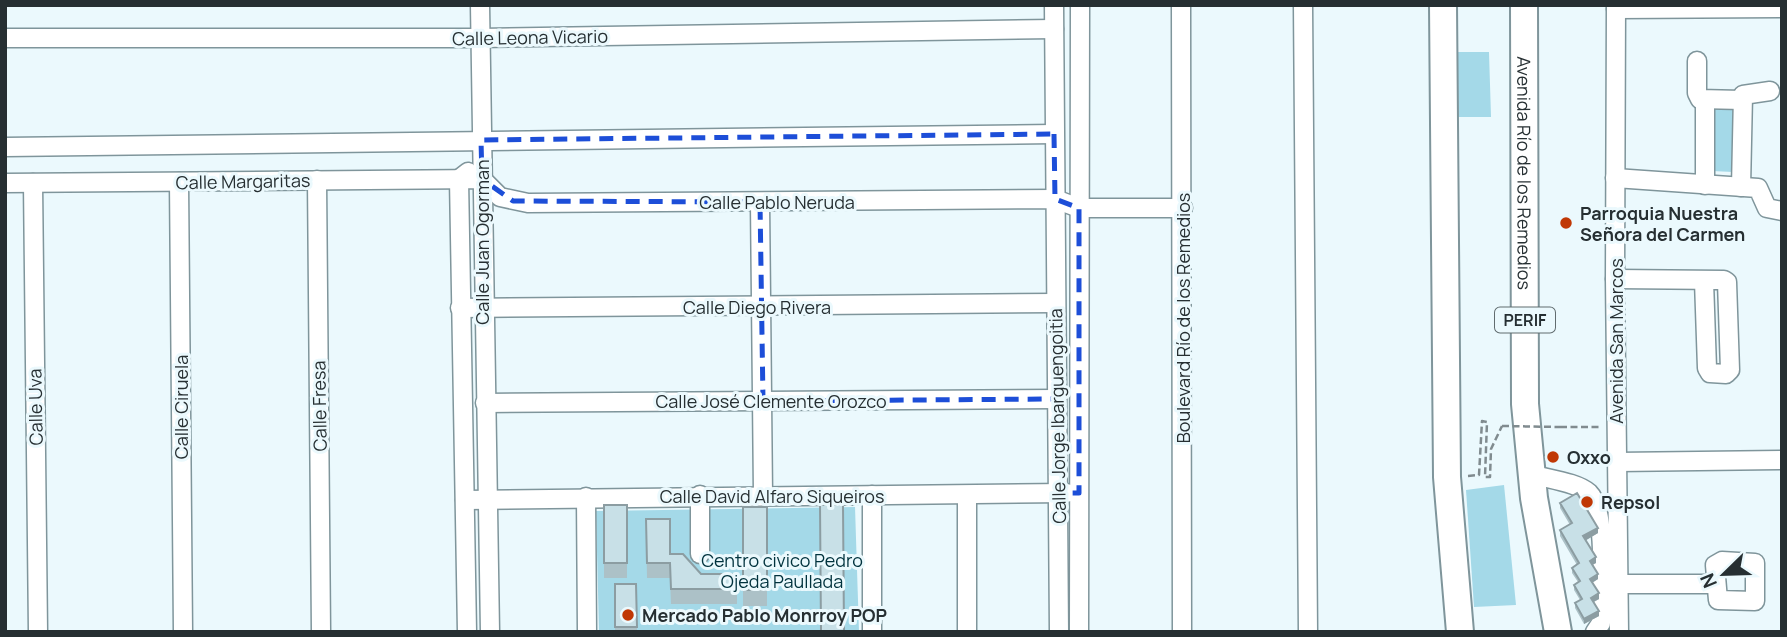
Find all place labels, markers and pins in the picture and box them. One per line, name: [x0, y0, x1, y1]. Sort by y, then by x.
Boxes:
place label: Parroquia Nuestra Señora del Carmen: [1580, 201, 1745, 246]
marker: Parroquia Nuestra Señora del Carmen: [1558, 215, 1574, 231]
place label: Oxxo: [1567, 445, 1611, 469]
marker: Oxxo: [1545, 449, 1561, 465]
place label: Repsol: [1601, 490, 1660, 514]
marker: Repsol: [1579, 494, 1595, 510]
place label: Mercado Pablo Monrroy POP: [642, 603, 887, 627]
marker: Mercado Pablo Monrroy POP: [620, 607, 636, 623]

